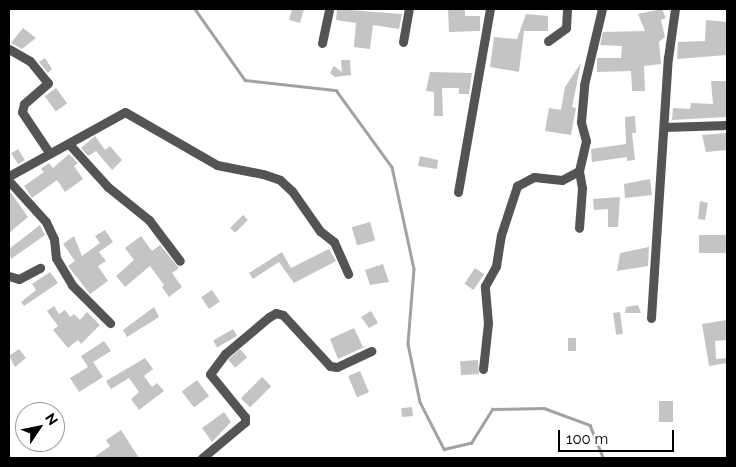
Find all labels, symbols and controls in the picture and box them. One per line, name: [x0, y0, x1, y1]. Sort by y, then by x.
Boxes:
north arrow: [15, 402, 65, 452]
text: N: [42, 410, 61, 428]
scale bar: [561, 420, 677, 452]
text: 100 m: [566, 430, 608, 448]

